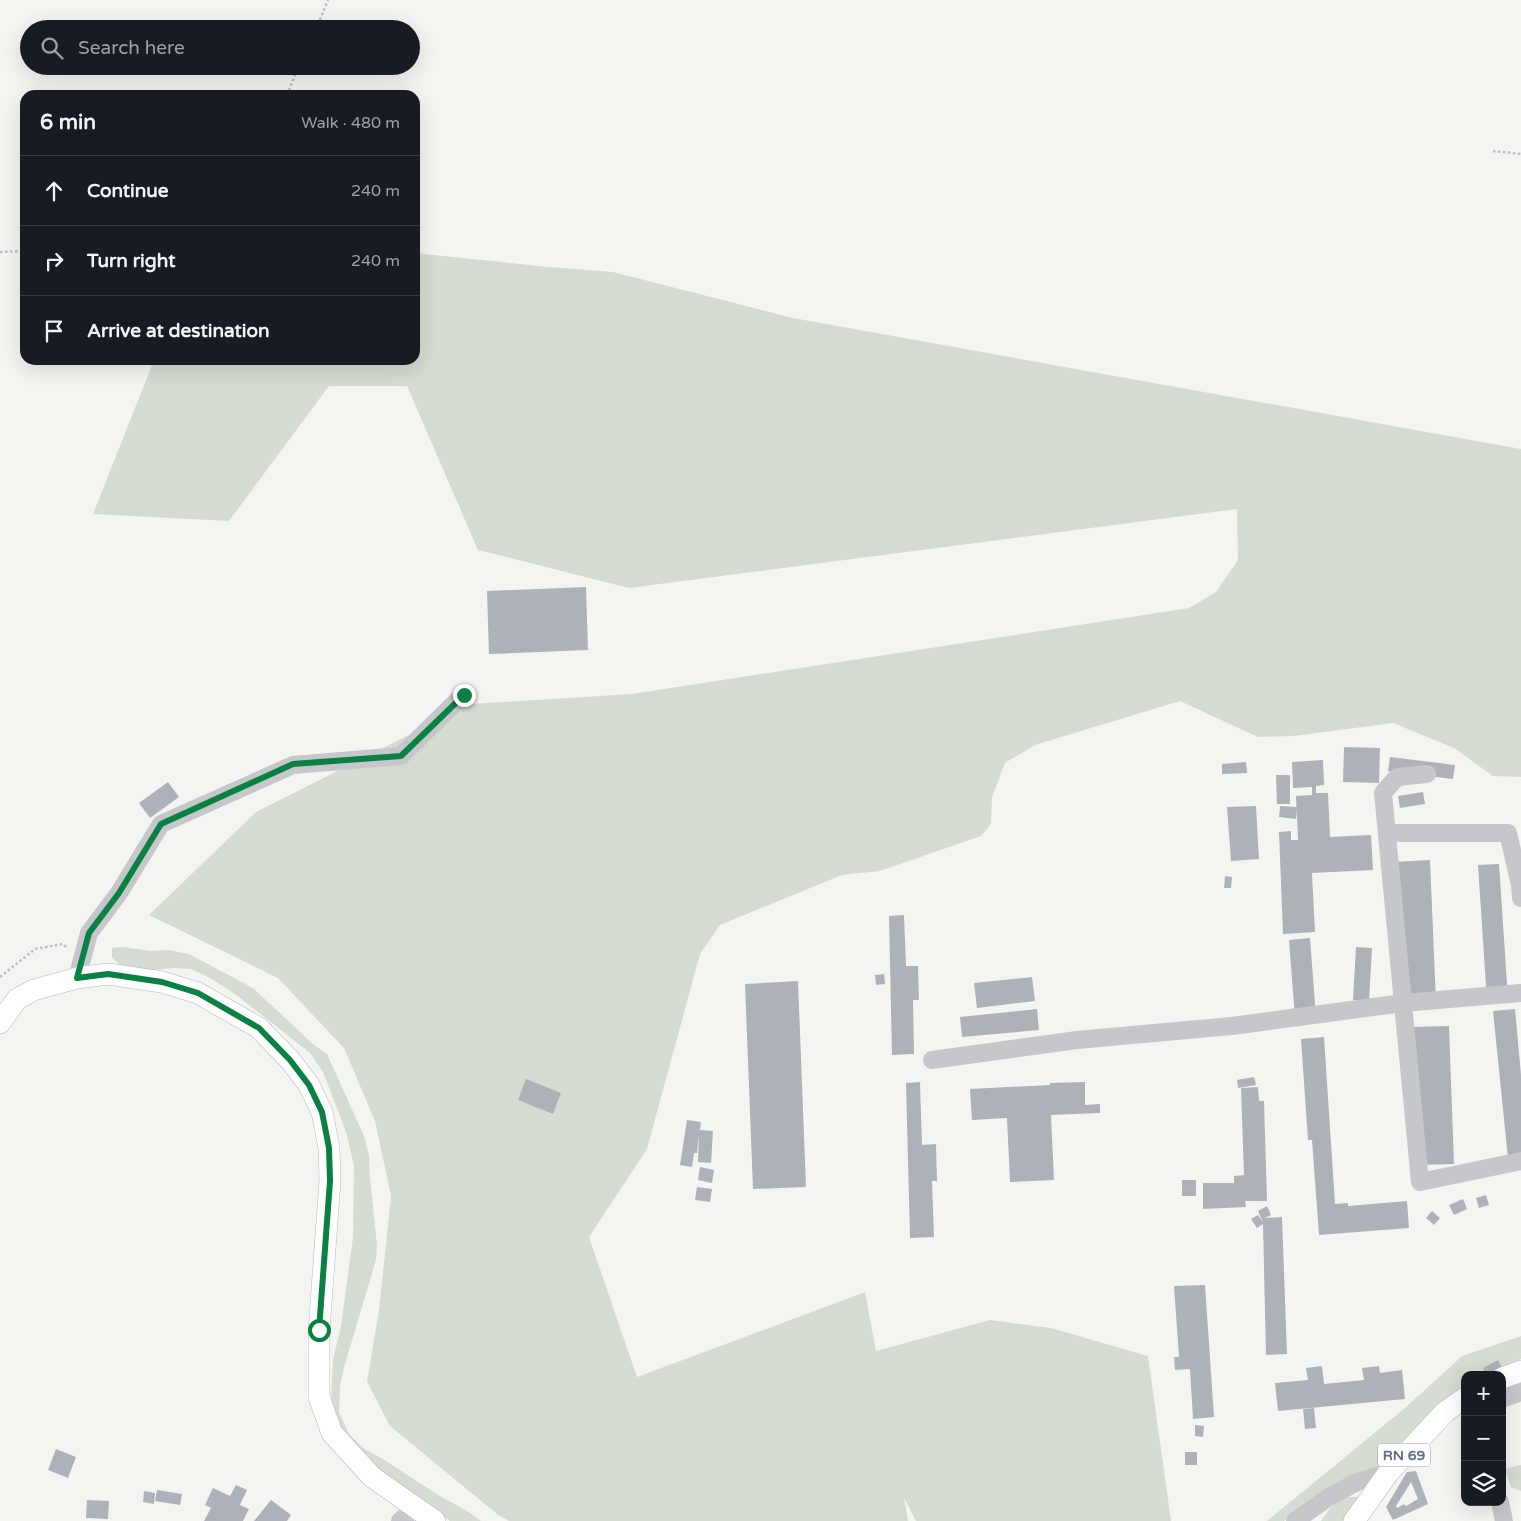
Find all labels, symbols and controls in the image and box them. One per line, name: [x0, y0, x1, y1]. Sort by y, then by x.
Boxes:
search box: [20, 20, 420, 75]
icon: search: [38, 34, 66, 62]
text: Search here: [78, 37, 185, 59]
text: 6 min: [40, 110, 96, 135]
text: Walk · 480 m: [301, 113, 400, 133]
icon: ahead: [40, 177, 68, 205]
text: Continue: [87, 180, 169, 202]
text: 240 m: [351, 181, 400, 201]
icon: right: [40, 247, 68, 275]
text: Turn right: [87, 250, 175, 272]
text: 240 m: [351, 251, 400, 271]
icon: arrive: [40, 317, 68, 345]
text: Arrive at destination: [87, 320, 270, 342]
route end: [453, 684, 476, 707]
route start: [308, 1319, 331, 1342]
map controls: [1461, 1371, 1506, 1506]
button: +: [1461, 1371, 1506, 1416]
button: −: [1461, 1416, 1506, 1461]
road number: RN 69: [1378, 1444, 1430, 1466]
button: layers: [1461, 1461, 1506, 1506]

